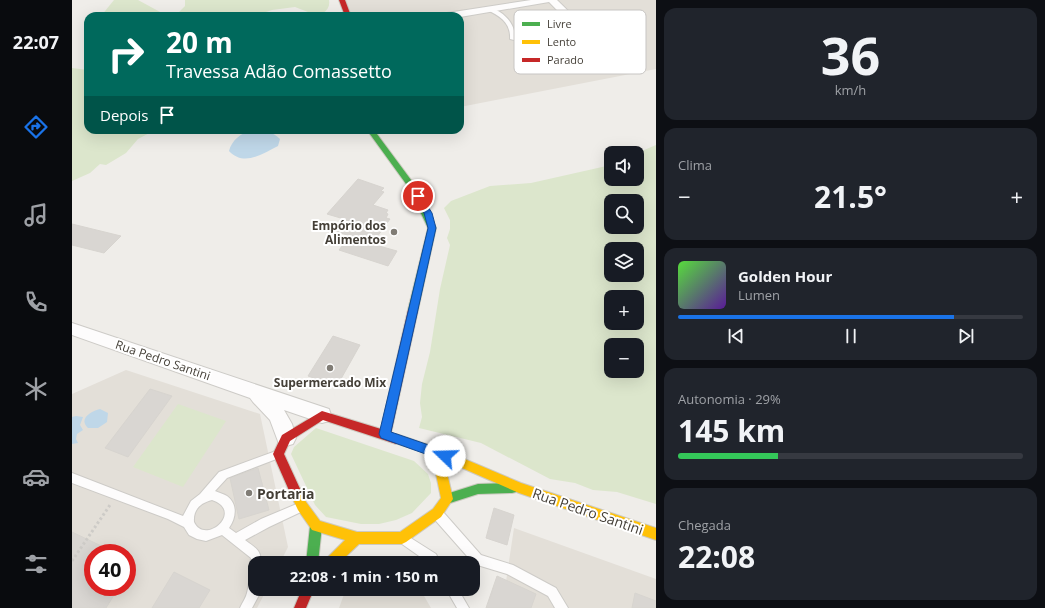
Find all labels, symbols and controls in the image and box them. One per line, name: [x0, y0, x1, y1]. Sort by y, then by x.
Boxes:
legend: [514, 10, 646, 74]
text: Livre: [547, 16, 572, 31]
text: 36: [821, 19, 880, 90]
text: 20 m: [166, 23, 233, 61]
icon: right: [100, 28, 152, 80]
text: 22:07: [13, 30, 59, 54]
text: Lento: [547, 34, 577, 49]
text: Parado: [547, 52, 584, 67]
text: Travessa Adão Comassetto: [166, 59, 392, 83]
text: km/h: [835, 81, 866, 99]
icon: arrive: [156, 104, 178, 126]
text: Depois: [100, 105, 148, 125]
icon: directions: [22, 113, 50, 141]
map controls: [604, 146, 644, 378]
button: sound: [604, 146, 644, 186]
text: Clima: [678, 156, 712, 174]
text: 21.5°: [814, 176, 887, 217]
pin: [401, 179, 435, 213]
text: −: [678, 181, 691, 211]
text: +: [1010, 181, 1023, 211]
icon: arrive: [407, 185, 429, 207]
button: search: [604, 194, 644, 234]
icon: music: [22, 201, 50, 229]
place label: Empório dos Alimentos: [312, 217, 386, 248]
marker: Empório dos Alimentos: [389, 227, 399, 237]
button: layers: [604, 242, 644, 282]
text: Golden Hour: [738, 266, 832, 286]
text: Lumen: [738, 286, 780, 304]
icon: phone: [22, 288, 50, 316]
button: +: [604, 290, 644, 330]
icon: previous: [725, 325, 747, 347]
icon: pause: [840, 325, 862, 347]
icon: next: [955, 325, 977, 347]
street label: Rua Pedro Santini: [113, 336, 213, 384]
button: −: [604, 338, 644, 378]
marker: Supermercado Mix: [325, 363, 335, 373]
place label: Supermercado Mix: [274, 374, 386, 391]
icon: climate: [22, 375, 50, 403]
text: Autonomia · 29%: [678, 390, 781, 408]
text: 145 km: [678, 410, 785, 451]
position arrow: [424, 435, 466, 477]
icon: car: [22, 463, 50, 491]
street label: Rua Pedro Santini: [530, 483, 646, 539]
place label: Portaria: [257, 484, 314, 503]
marker: Portaria: [244, 488, 254, 498]
text: Chegada: [678, 516, 731, 534]
text: 22:08: [678, 536, 755, 577]
speed limit sign: 40: [84, 544, 136, 596]
icon: filters: [22, 550, 50, 578]
text: 22:08 · 1 min · 150 m: [290, 566, 438, 586]

